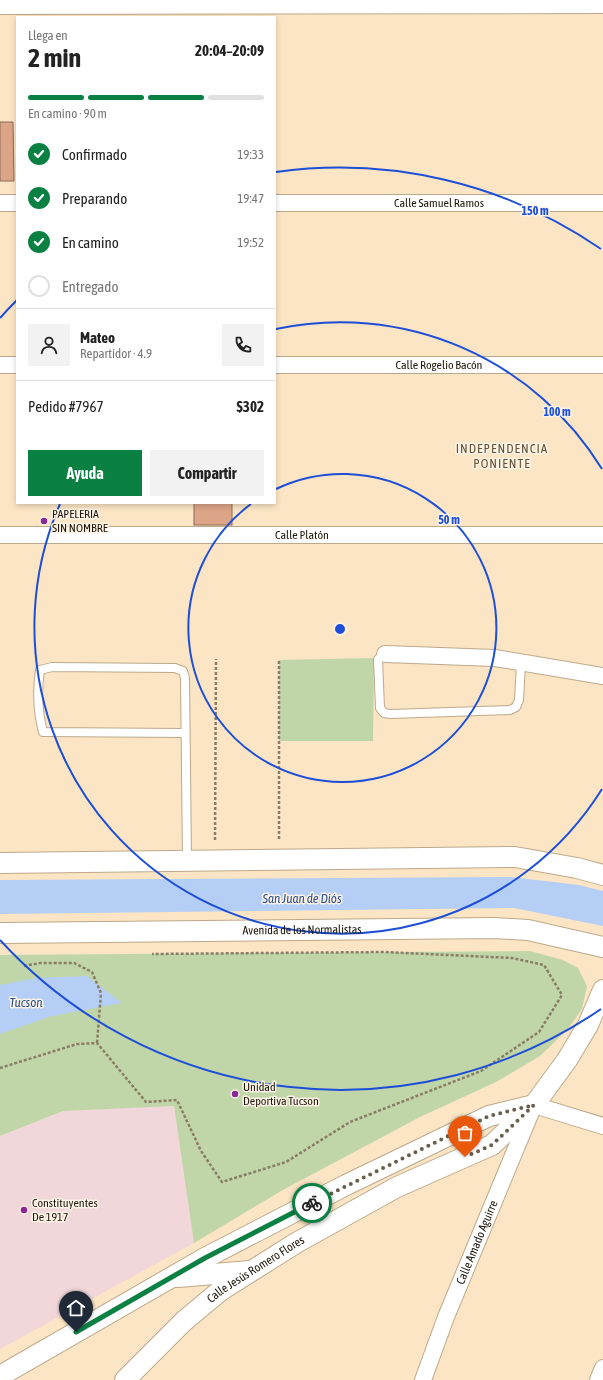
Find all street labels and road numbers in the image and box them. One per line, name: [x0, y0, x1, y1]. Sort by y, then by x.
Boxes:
street label: Calle Samuel Ramos: [394, 196, 484, 210]
street label: Calle Rogelio Bacón: [396, 358, 482, 372]
street label: Calle Platón: [275, 528, 329, 542]
street label: Avenida de los Normalistas: [242, 922, 362, 938]
street label: Calle Amado Aguirre: [453, 1198, 501, 1286]
street label: Calle Jesús Romero Flores: [204, 1233, 307, 1306]

